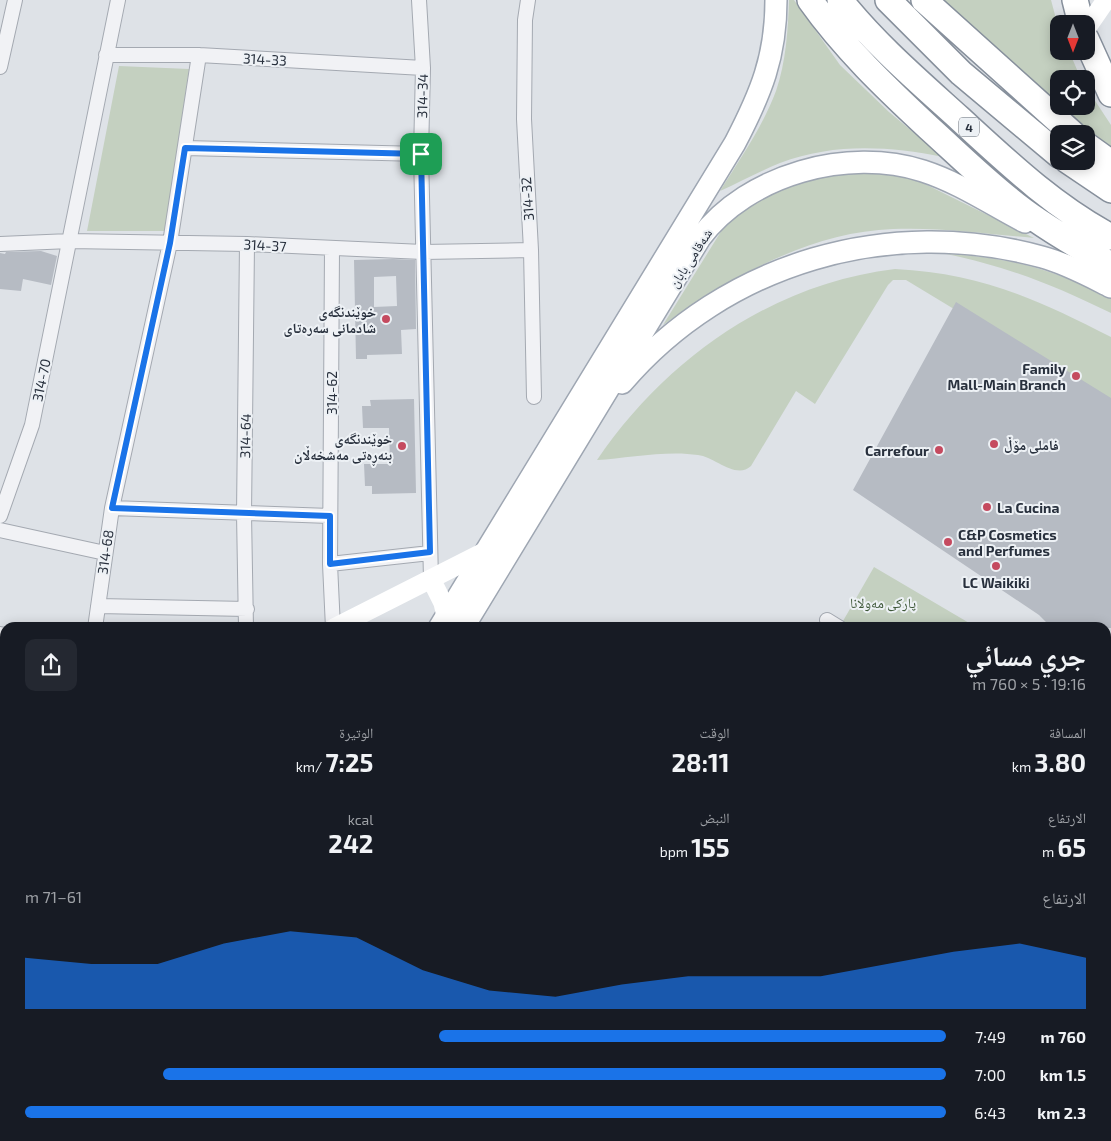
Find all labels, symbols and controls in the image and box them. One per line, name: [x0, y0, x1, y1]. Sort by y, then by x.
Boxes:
north arrow: [1050, 15, 1095, 60]
map controls: [1050, 15, 1095, 170]
street label: 314-33: [243, 49, 287, 69]
button: locate: [1050, 70, 1095, 115]
street label: 314-34: [413, 74, 431, 118]
road number: 4: [959, 118, 979, 136]
button: layers: [1050, 125, 1095, 170]
pin: [400, 133, 442, 175]
icon: arrive: [407, 140, 435, 168]
street label: 314-32: [517, 176, 537, 221]
street label: شەقامی بابان: [665, 225, 716, 291]
street label: 314-37: [243, 235, 287, 255]
place label: خوێندنگەی شادمانی سەرەتای: [284, 303, 376, 337]
marker: خوێندنگەی شادمانی سەرەتای: [380, 313, 392, 325]
street label: 314-70: [28, 357, 54, 403]
place label: Family Mall-Main Branch: [948, 360, 1066, 393]
marker: Family Mall-Main Branch: [1070, 370, 1082, 382]
street label: 314-62: [323, 371, 340, 415]
street label: 314-64: [236, 413, 254, 459]
place label: خوێندنگەی بنەڕەتی مەشخەڵان: [294, 430, 392, 466]
place label: فاملی مۆڵ: [1004, 436, 1059, 454]
marker: فاملی مۆڵ: [988, 438, 1000, 450]
marker: خوێندنگەی بنەڕەتی مەشخەڵان: [396, 440, 408, 452]
place label: Carrefour: [865, 442, 929, 459]
marker: Carrefour: [933, 444, 945, 456]
place label: La Cucina: [997, 499, 1059, 516]
marker: La Cucina: [981, 501, 993, 513]
place label: C&P Cosmetics and Perfumes: [958, 526, 1057, 559]
street label: 314-68: [93, 529, 117, 575]
marker: C&P Cosmetics and Perfumes: [942, 536, 954, 548]
marker: LC Waikiki: [990, 560, 1002, 572]
place label: LC Waikiki: [962, 574, 1030, 591]
park label: پارکی مەولانا: [850, 594, 916, 612]
text: جري مسائي: [965, 638, 1086, 672]
button: share: [25, 639, 77, 691]
text: 19:16 · 5 × 760 m: [972, 674, 1086, 693]
text: الوتيرة: [339, 724, 373, 741]
text: الوقت: [700, 724, 730, 741]
text: المسافة: [1049, 724, 1086, 741]
text: 7:25: [325, 747, 373, 777]
text: 28:11: [672, 747, 730, 777]
text: 3.80: [1034, 747, 1086, 777]
text: /km: [296, 758, 325, 775]
text: km: [1012, 758, 1034, 775]
text: النبض: [700, 809, 730, 826]
text: الارتفاع: [1048, 809, 1086, 826]
text: kcal: [348, 811, 373, 828]
text: 242: [328, 828, 373, 858]
text: 155: [691, 832, 730, 862]
text: 65: [1057, 832, 1086, 862]
text: bpm: [660, 843, 691, 860]
text: m: [1042, 843, 1057, 860]
text: 61–71 m: [25, 887, 82, 906]
text: الارتفاع: [1042, 888, 1086, 907]
text: 7:49: [975, 1027, 1006, 1046]
text: 760 m: [1040, 1027, 1086, 1046]
text: 7:00: [975, 1065, 1006, 1084]
text: 1.5 km: [1040, 1065, 1086, 1084]
text: 6:43: [974, 1103, 1006, 1122]
text: 2.3 km: [1037, 1103, 1086, 1122]

